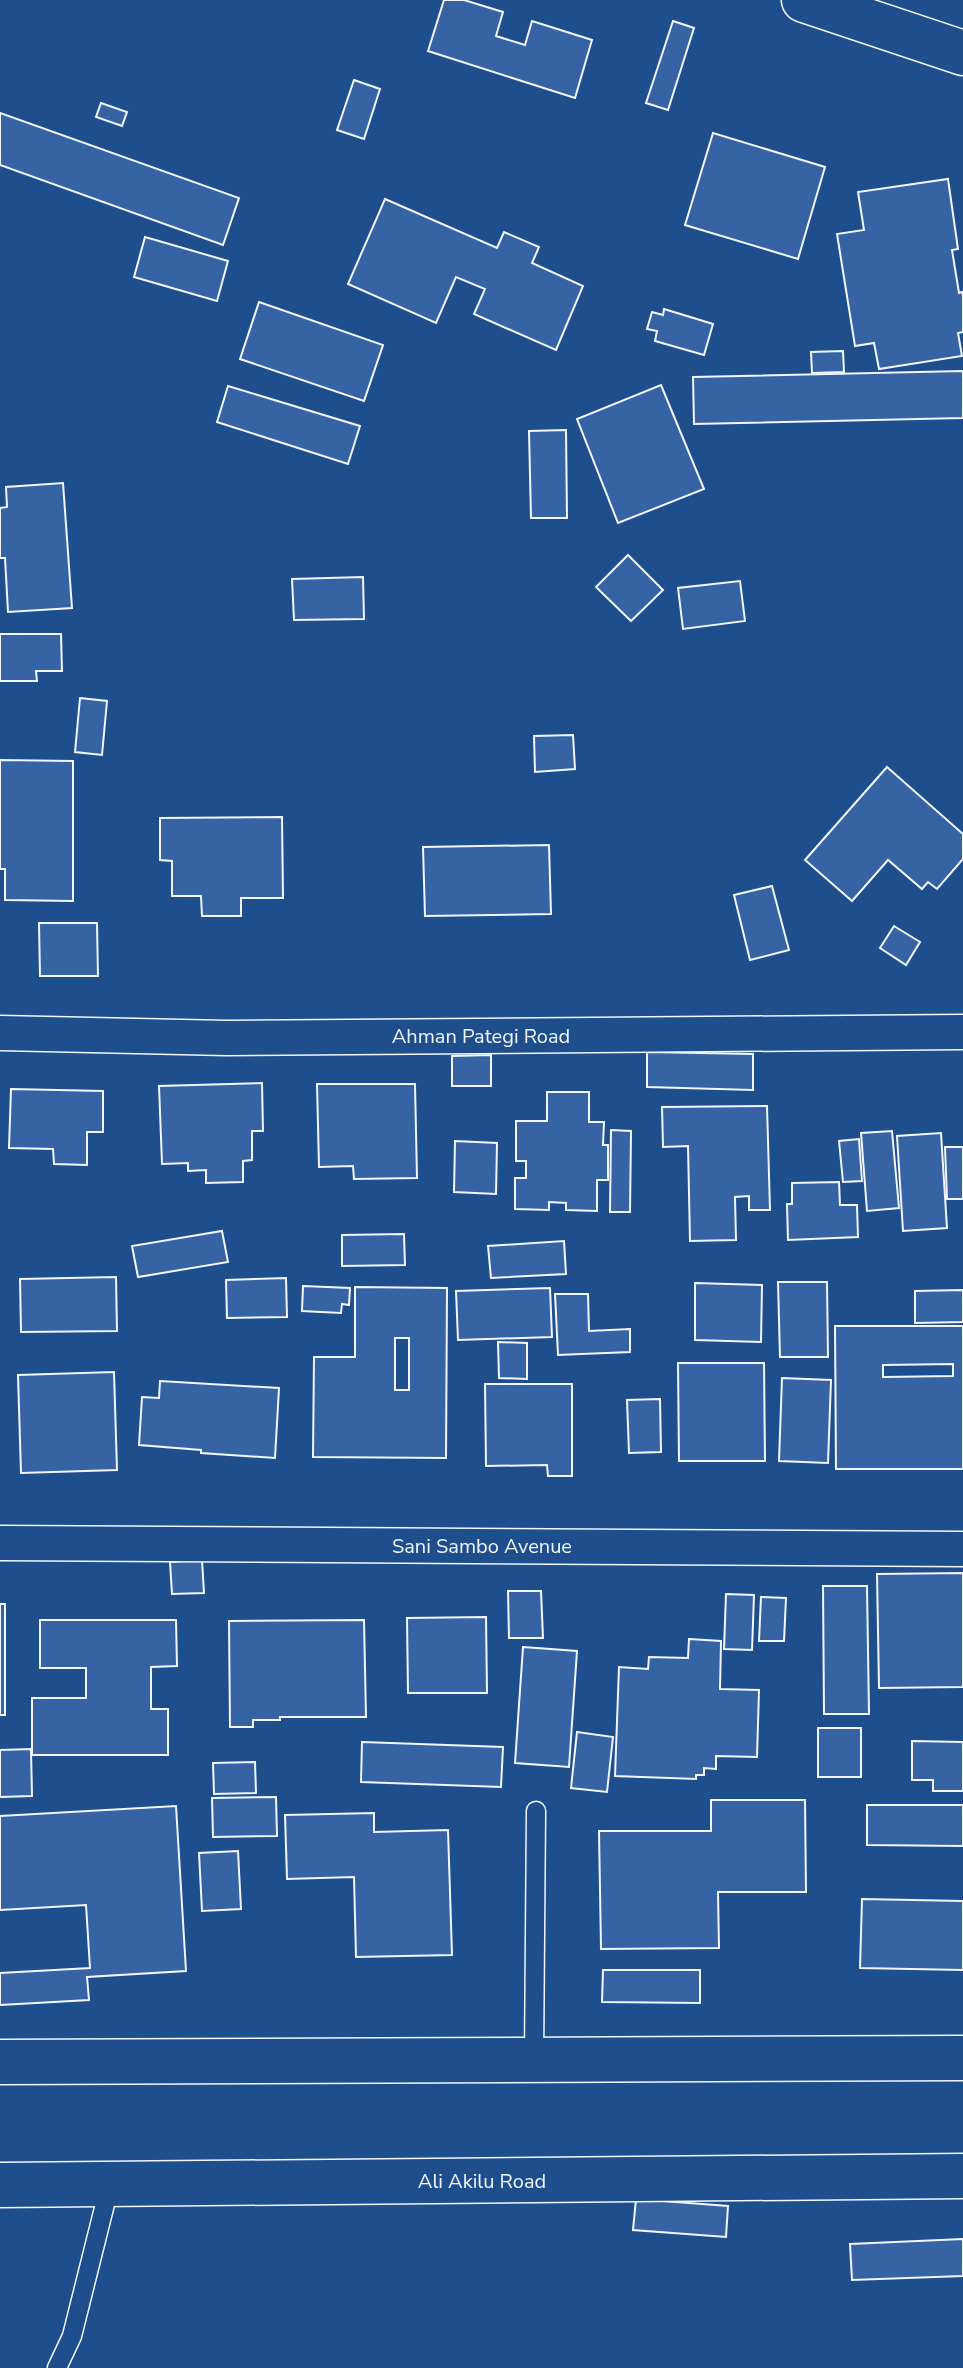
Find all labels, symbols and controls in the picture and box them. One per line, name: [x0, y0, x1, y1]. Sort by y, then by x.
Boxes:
street label: Ahman Pategi Road: [392, 1023, 570, 1050]
street label: Sani Sambo Avenue: [392, 1533, 572, 1560]
street label: Ali Akilu Road: [418, 2168, 546, 2195]

